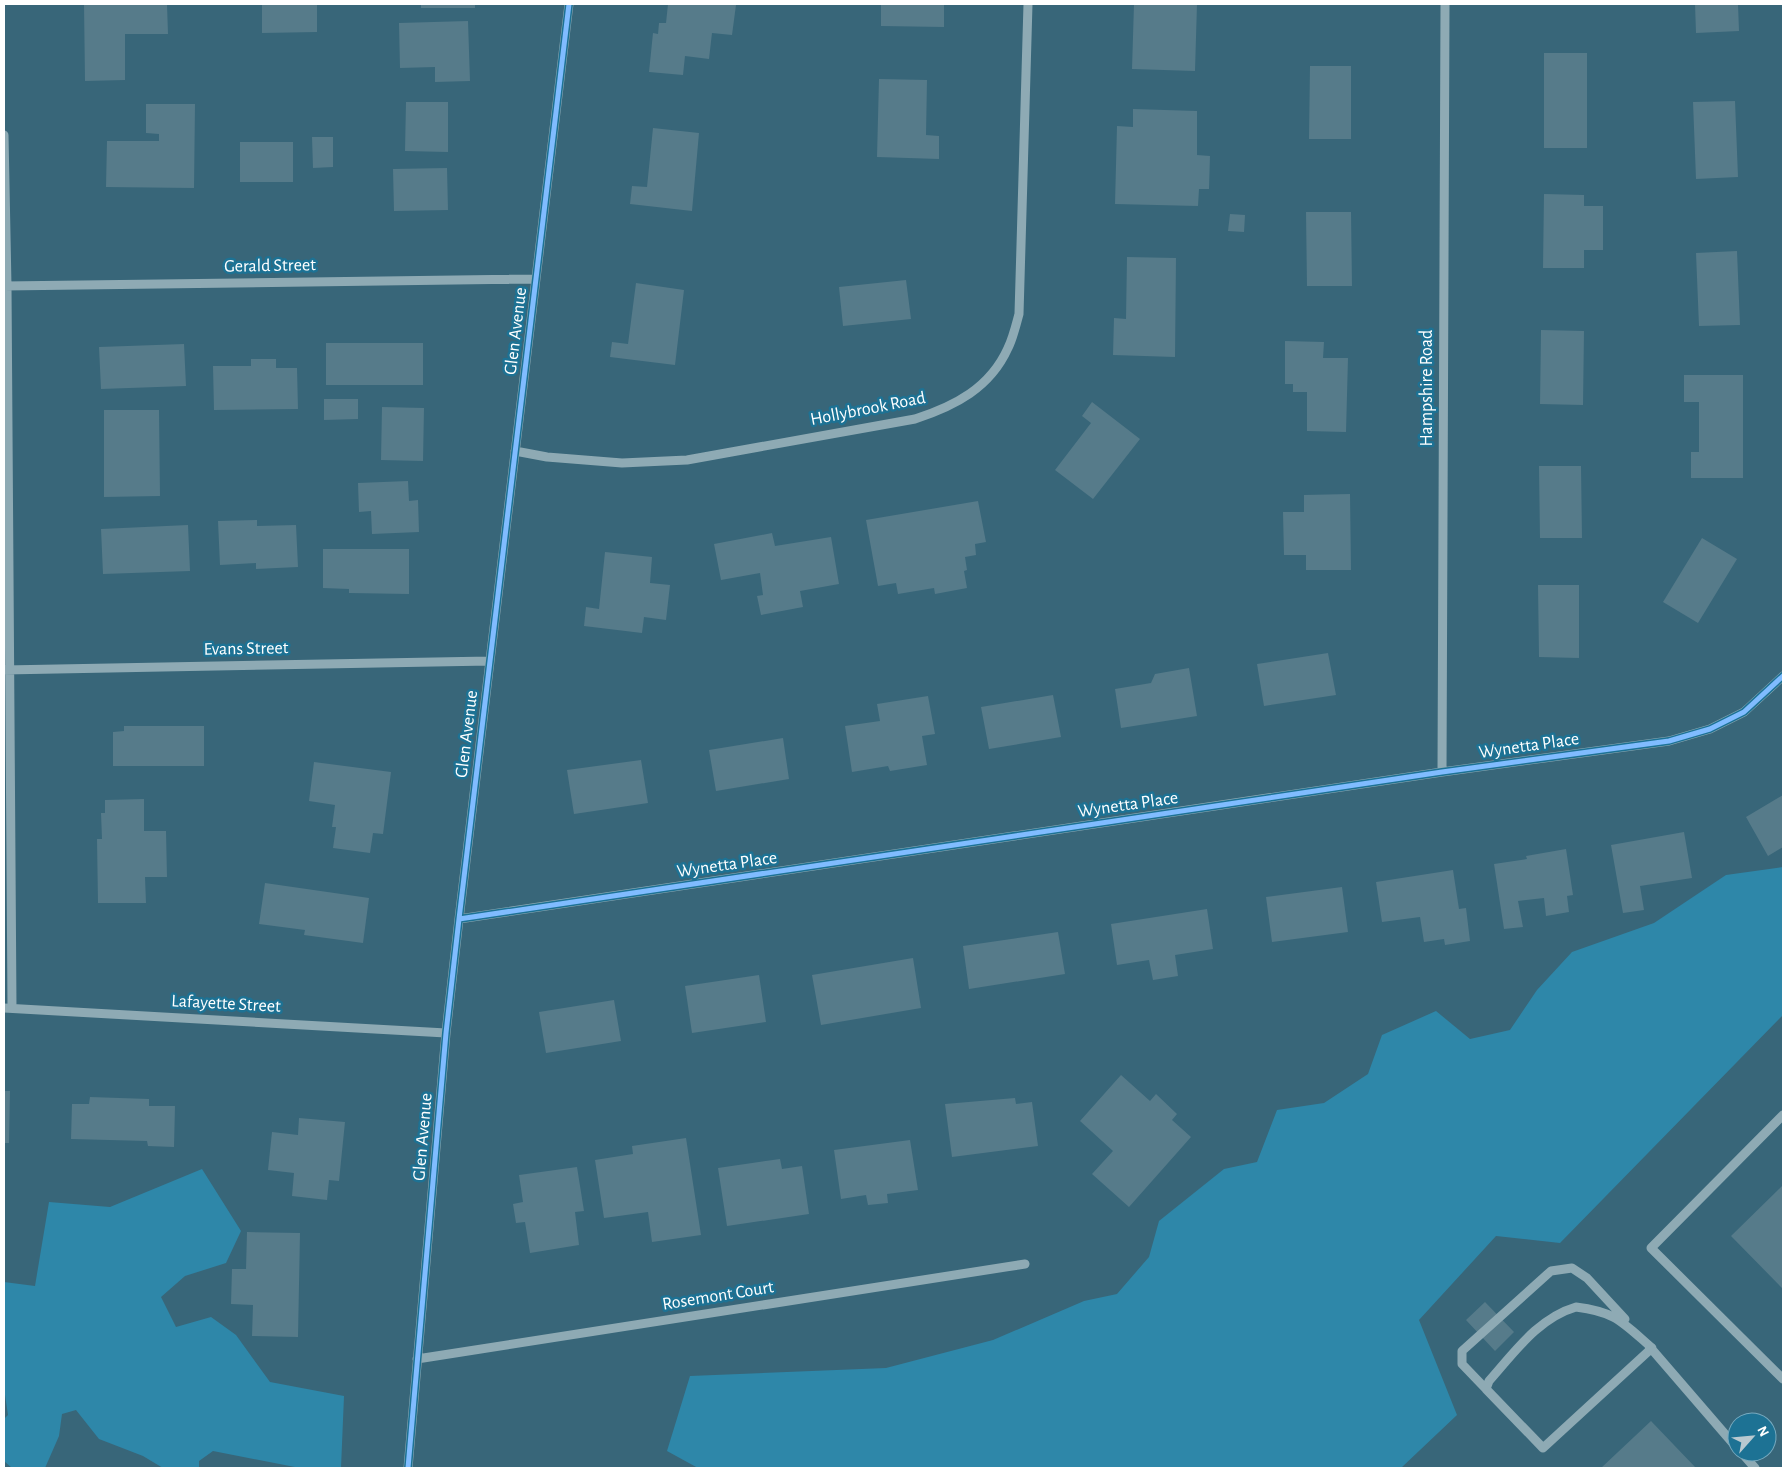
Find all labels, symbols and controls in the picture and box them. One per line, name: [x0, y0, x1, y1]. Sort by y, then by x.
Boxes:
street label: Gerald Street: [224, 256, 316, 276]
street label: Glen Avenue: [502, 286, 530, 376]
street label: Hampshire Road: [1418, 330, 1436, 446]
street label: Hollybrook Road: [809, 389, 927, 429]
street label: Evans Street: [203, 639, 289, 659]
street label: Glen Avenue: [453, 689, 481, 779]
street label: Wynetta Place: [1478, 730, 1580, 762]
street label: Wynetta Place: [1077, 789, 1179, 821]
street label: Wynetta Place: [676, 849, 778, 881]
street label: Lafayette Street: [171, 992, 281, 1016]
street label: Glen Avenue: [410, 1092, 436, 1182]
street label: Rosemont Court: [661, 1278, 775, 1314]
north arrow: [1727, 1412, 1777, 1462]
text: N: [1754, 1424, 1771, 1439]

